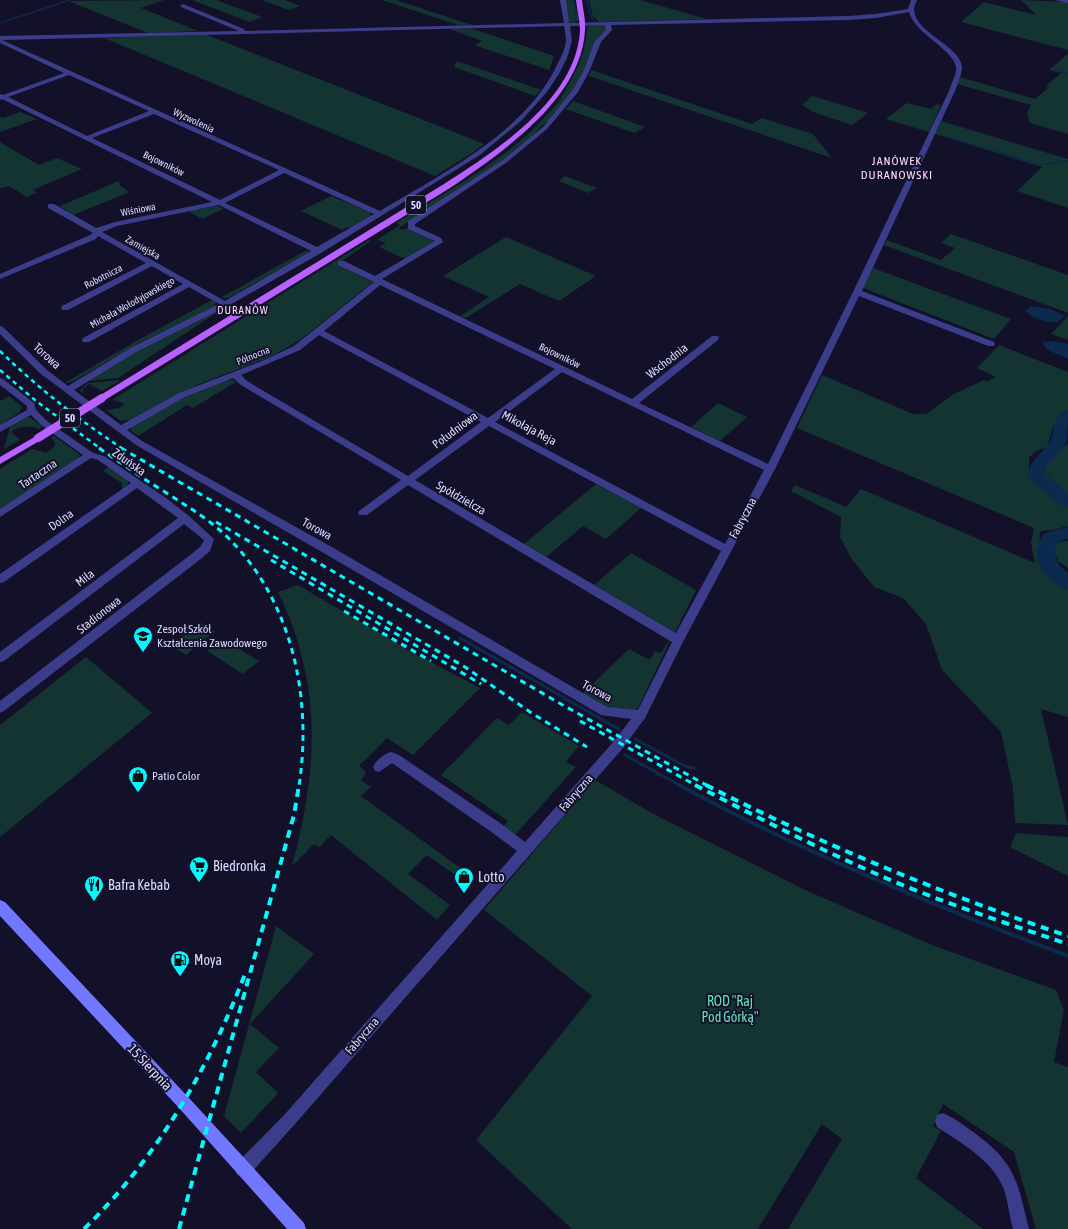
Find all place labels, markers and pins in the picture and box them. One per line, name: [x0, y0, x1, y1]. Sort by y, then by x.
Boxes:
place label: Zespoł Szkół Kształcenia Zawodowego: [157, 622, 268, 650]
school or university icon: Zespoł Szkół Kształcenia Zawodowego: [132, 625, 154, 653]
shop icon: Patio Color: [127, 765, 149, 793]
place label: Patio Color: [152, 769, 200, 783]
supermarket icon: Biedronka: [188, 855, 210, 883]
place label: Biedronka: [213, 858, 266, 874]
shop icon: Lotto: [453, 866, 475, 894]
place label: Lotto: [478, 869, 505, 885]
restaurant icon: Bafra Kebab: [83, 874, 105, 902]
place label: Bafra Kebab: [108, 877, 170, 893]
fuel station icon: Moya: [169, 949, 191, 977]
place label: Moya: [194, 952, 222, 968]

